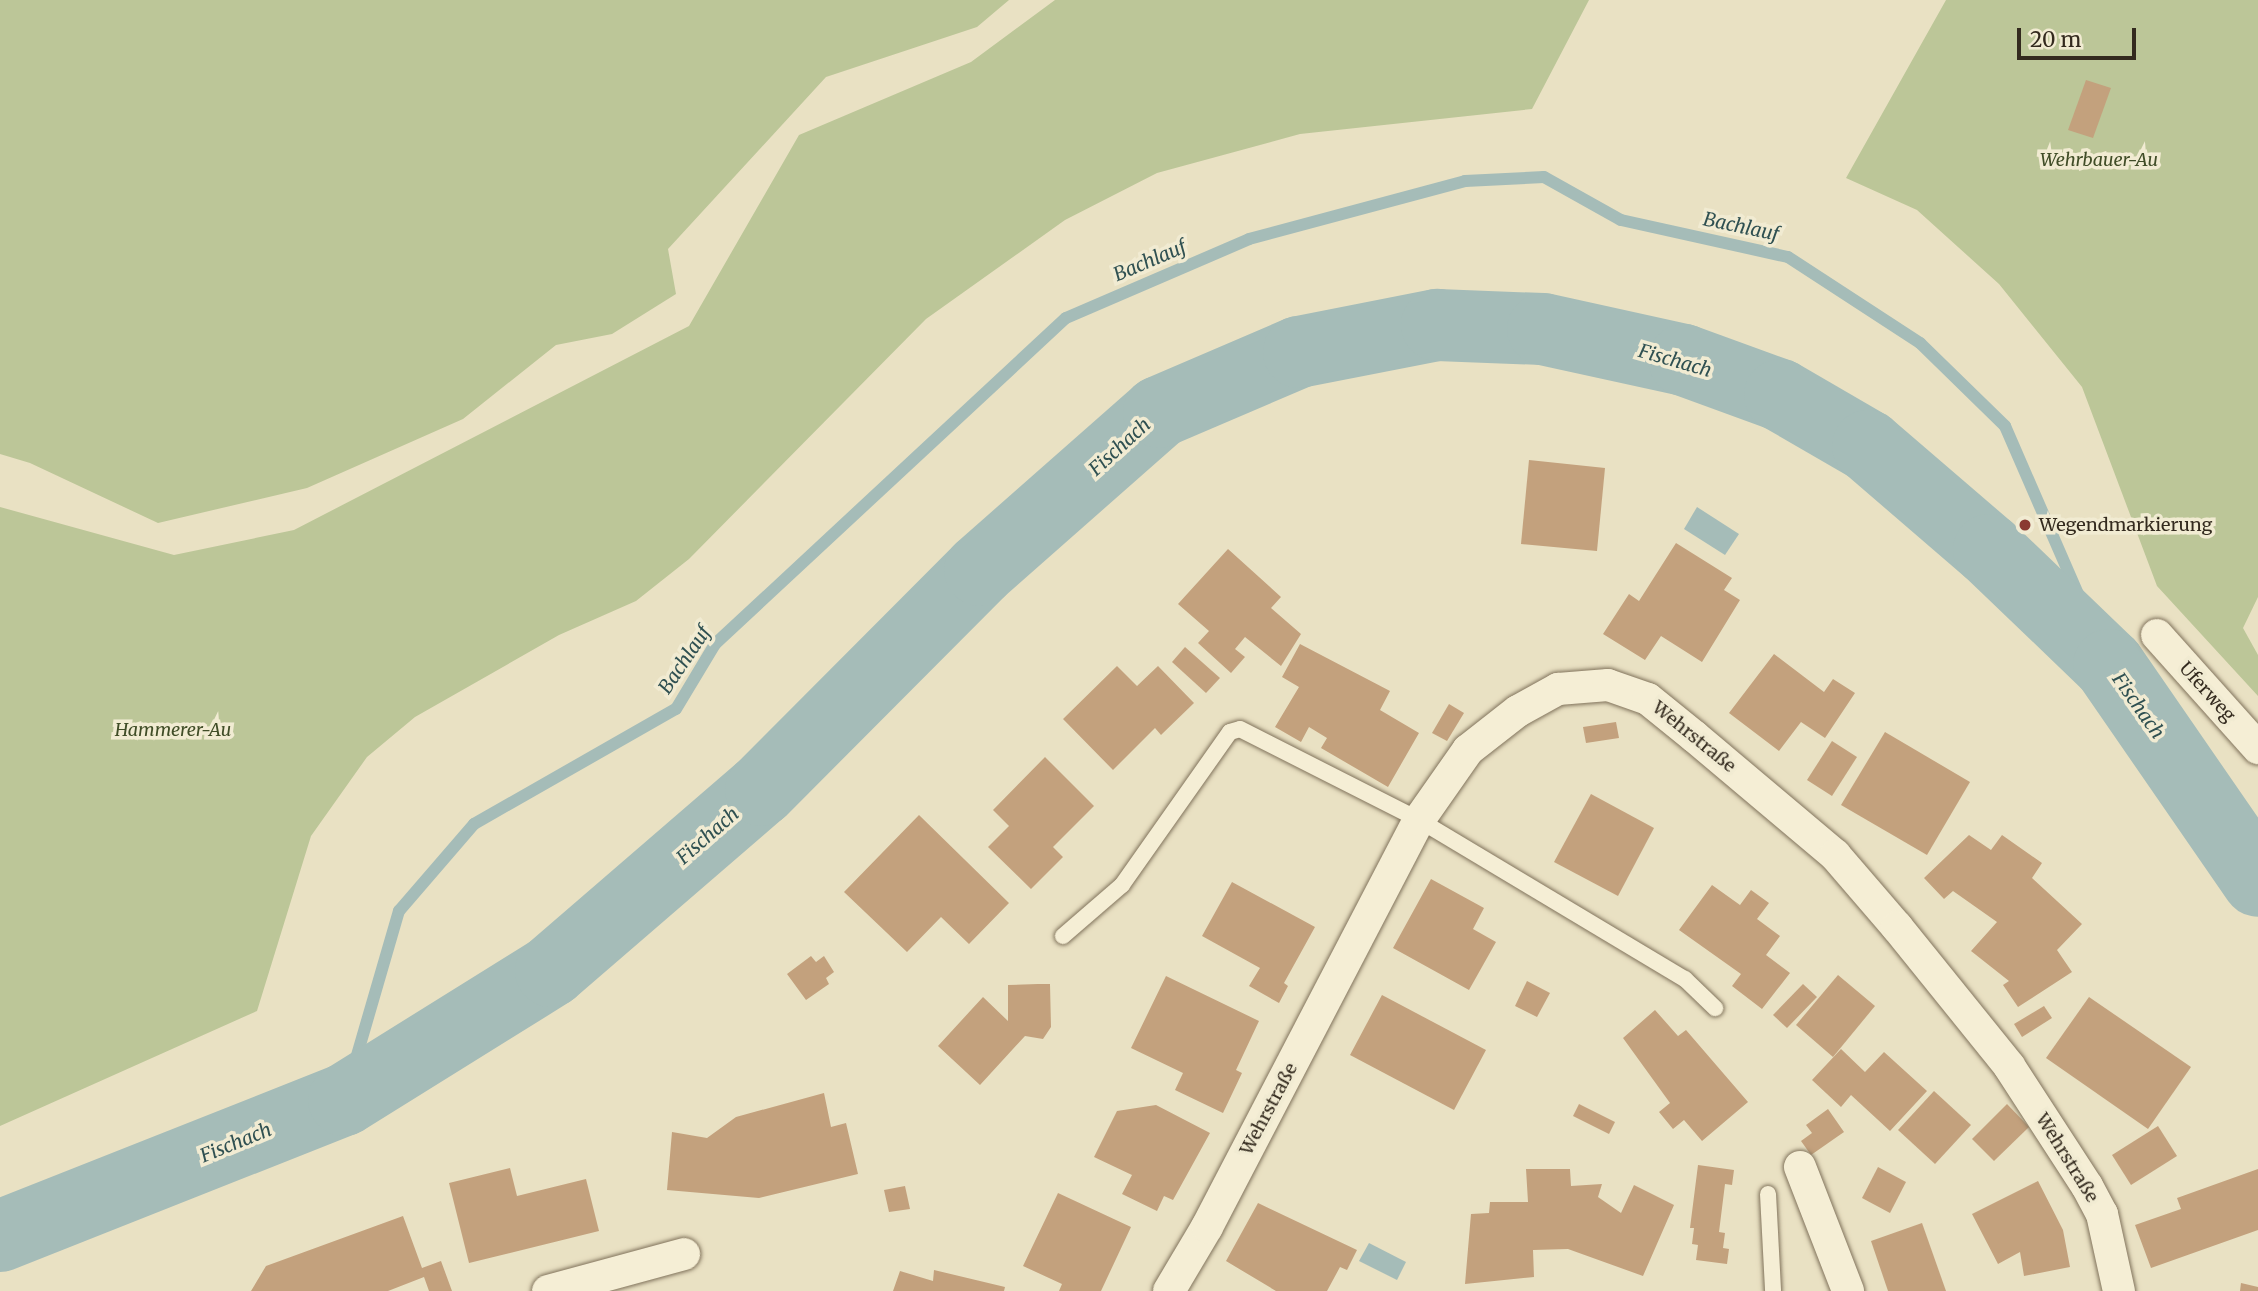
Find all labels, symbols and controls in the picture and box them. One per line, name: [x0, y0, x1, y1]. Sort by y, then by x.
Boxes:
scale bar: [2020, 14, 2139, 58]
text: 20 m: [2030, 26, 2081, 53]
park label: Wehrbauer-Au: [2040, 149, 2158, 171]
water label: Bachlauf: [1701, 208, 1781, 246]
water label: Bachlauf: [1110, 236, 1190, 286]
water label: Fischach: [1636, 340, 1714, 382]
water label: Fischach: [1084, 413, 1156, 481]
place label: Wegendmarkierung: [2039, 514, 2212, 536]
marker: Wegendmarkierung: [2017, 517, 2033, 533]
water label: Bachlauf: [654, 622, 716, 698]
street label: Uferweg: [2175, 658, 2239, 726]
water label: Fischach: [2107, 669, 2169, 743]
street label: Wehrstraße: [1648, 697, 1740, 777]
park label: Hammerer-Au: [115, 719, 231, 741]
water label: Fischach: [672, 803, 744, 869]
street label: Wehrstraße: [1236, 1059, 1302, 1159]
street label: Wehrstraße: [2031, 1109, 2103, 1207]
water label: Fischach: [197, 1118, 275, 1168]

